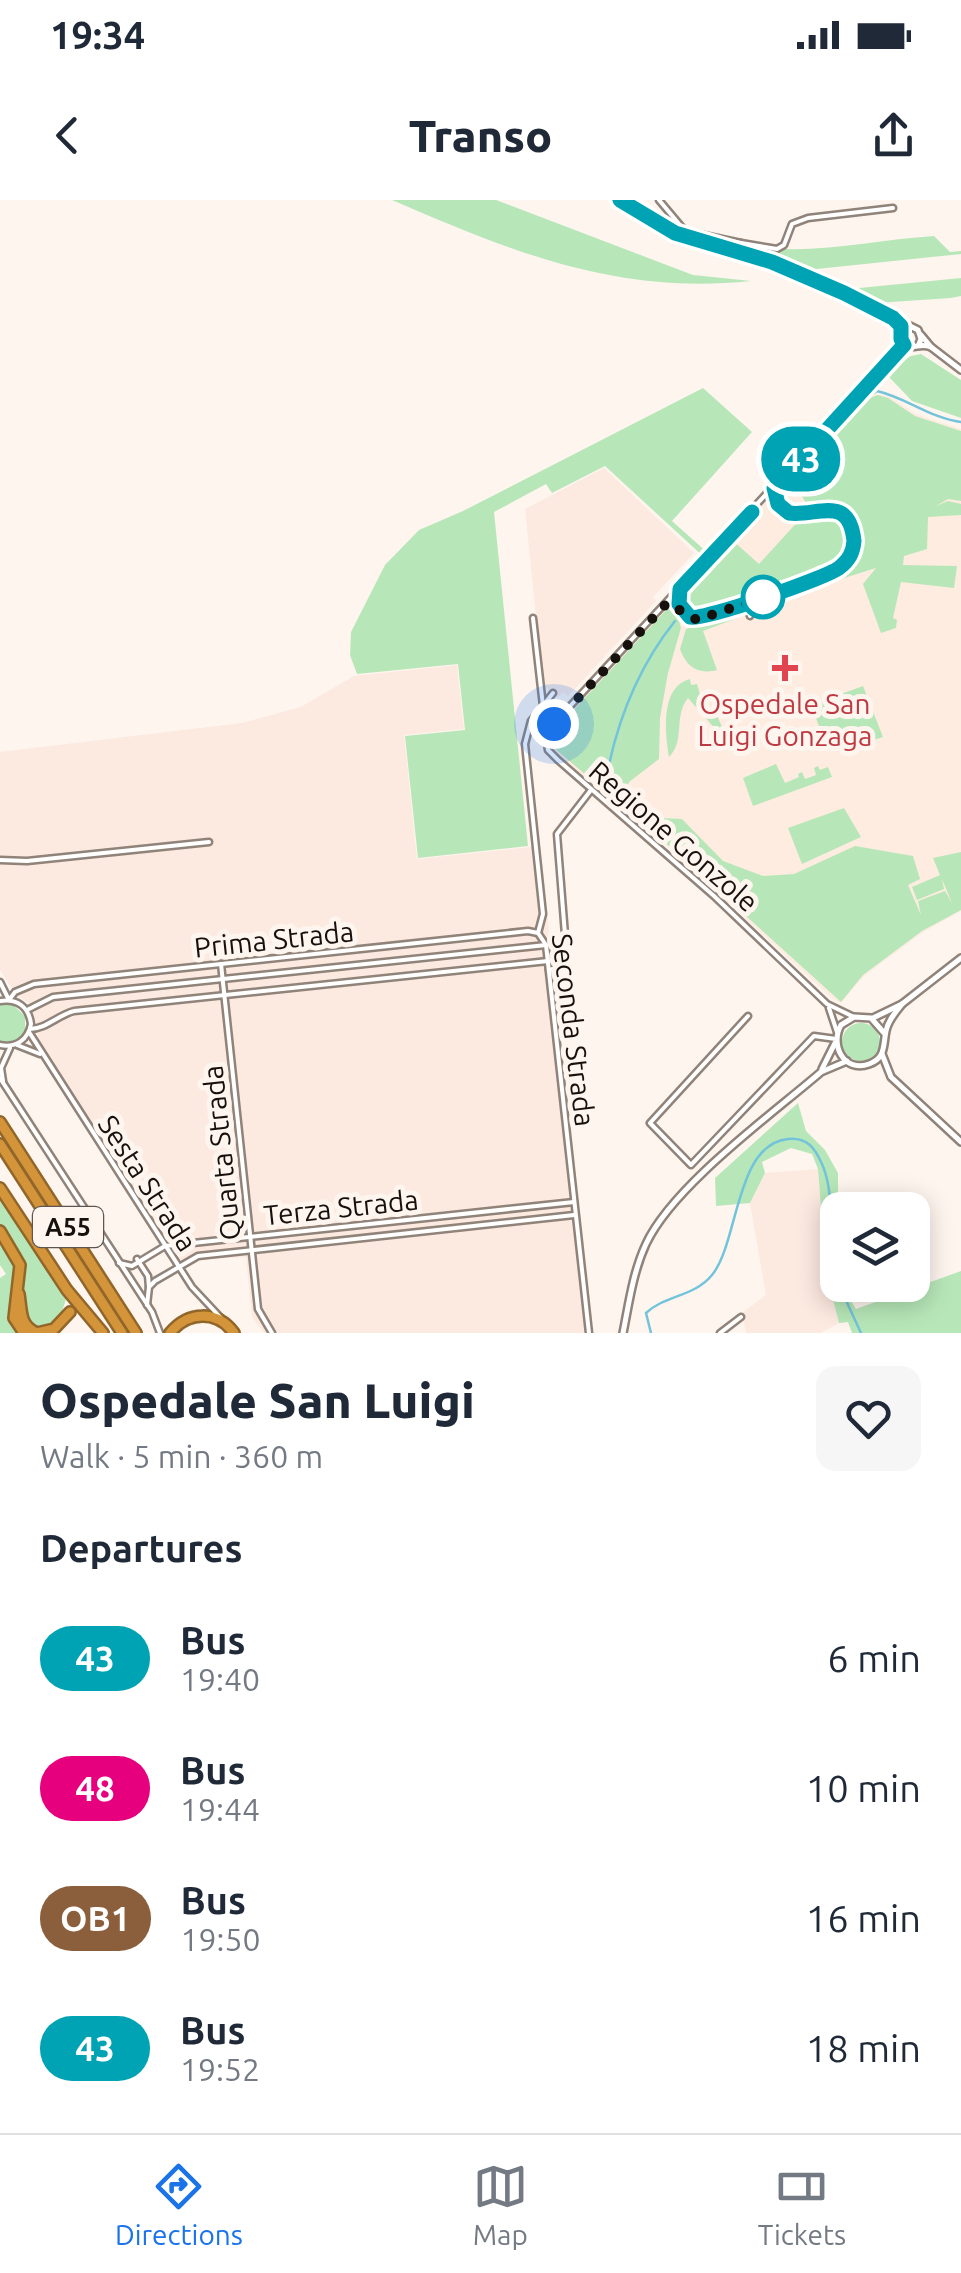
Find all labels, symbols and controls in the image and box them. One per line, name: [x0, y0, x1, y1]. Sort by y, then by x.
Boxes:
text: 19:34: [50, 14, 145, 56]
icon: back: [40, 108, 95, 163]
icon: share: [866, 108, 921, 163]
text: Transo: [409, 110, 552, 161]
line badge: 43: [756, 426, 846, 492]
text: 43: [781, 439, 821, 479]
unlabelled marker: [742, 576, 784, 618]
marker: Ospedale San Luigi Gonzaga: [772, 655, 798, 681]
place label: Ospedale San Luigi Gonzaga: [697, 688, 873, 751]
your location: [529, 699, 579, 749]
street label: Regione Gonzole: [584, 755, 764, 917]
street label: Prima Strada: [193, 915, 355, 963]
street label: Seconda Strada: [547, 932, 601, 1128]
street label: Quarta Strada: [196, 1064, 246, 1242]
street label: Sesta Strada: [93, 1109, 203, 1257]
street label: Terza Strada: [262, 1183, 420, 1231]
map controls: [820, 1192, 930, 1302]
button: layers: [820, 1192, 930, 1302]
road number: A55: [33, 1207, 103, 1247]
button: heart: [816, 1366, 921, 1471]
text: Ospedale San Luigi: [40, 1373, 475, 1427]
text: Walk · 5 min · 360 m: [40, 1438, 323, 1474]
text: Departures: [40, 1527, 242, 1569]
text: Bus: [180, 1619, 245, 1661]
text: 6 min: [827, 1637, 921, 1679]
text: 43: [75, 1638, 115, 1678]
text: 19:40: [180, 1661, 260, 1697]
text: Bus: [180, 1749, 245, 1791]
text: 10 min: [806, 1767, 921, 1809]
text: 48: [75, 1768, 115, 1808]
text: 19:44: [180, 1791, 260, 1827]
text: Bus: [181, 1879, 246, 1921]
text: 16 min: [806, 1897, 921, 1939]
text: OB1: [60, 1898, 131, 1938]
text: 19:50: [181, 1921, 261, 1957]
text: Bus: [180, 2009, 245, 2051]
text: 18 min: [806, 2027, 921, 2069]
text: 43: [75, 2028, 115, 2068]
text: 19:52: [180, 2051, 260, 2087]
tab: Directions: [115, 2159, 243, 2250]
tab: Map: [473, 2159, 528, 2250]
tab: Tickets: [758, 2159, 846, 2250]

